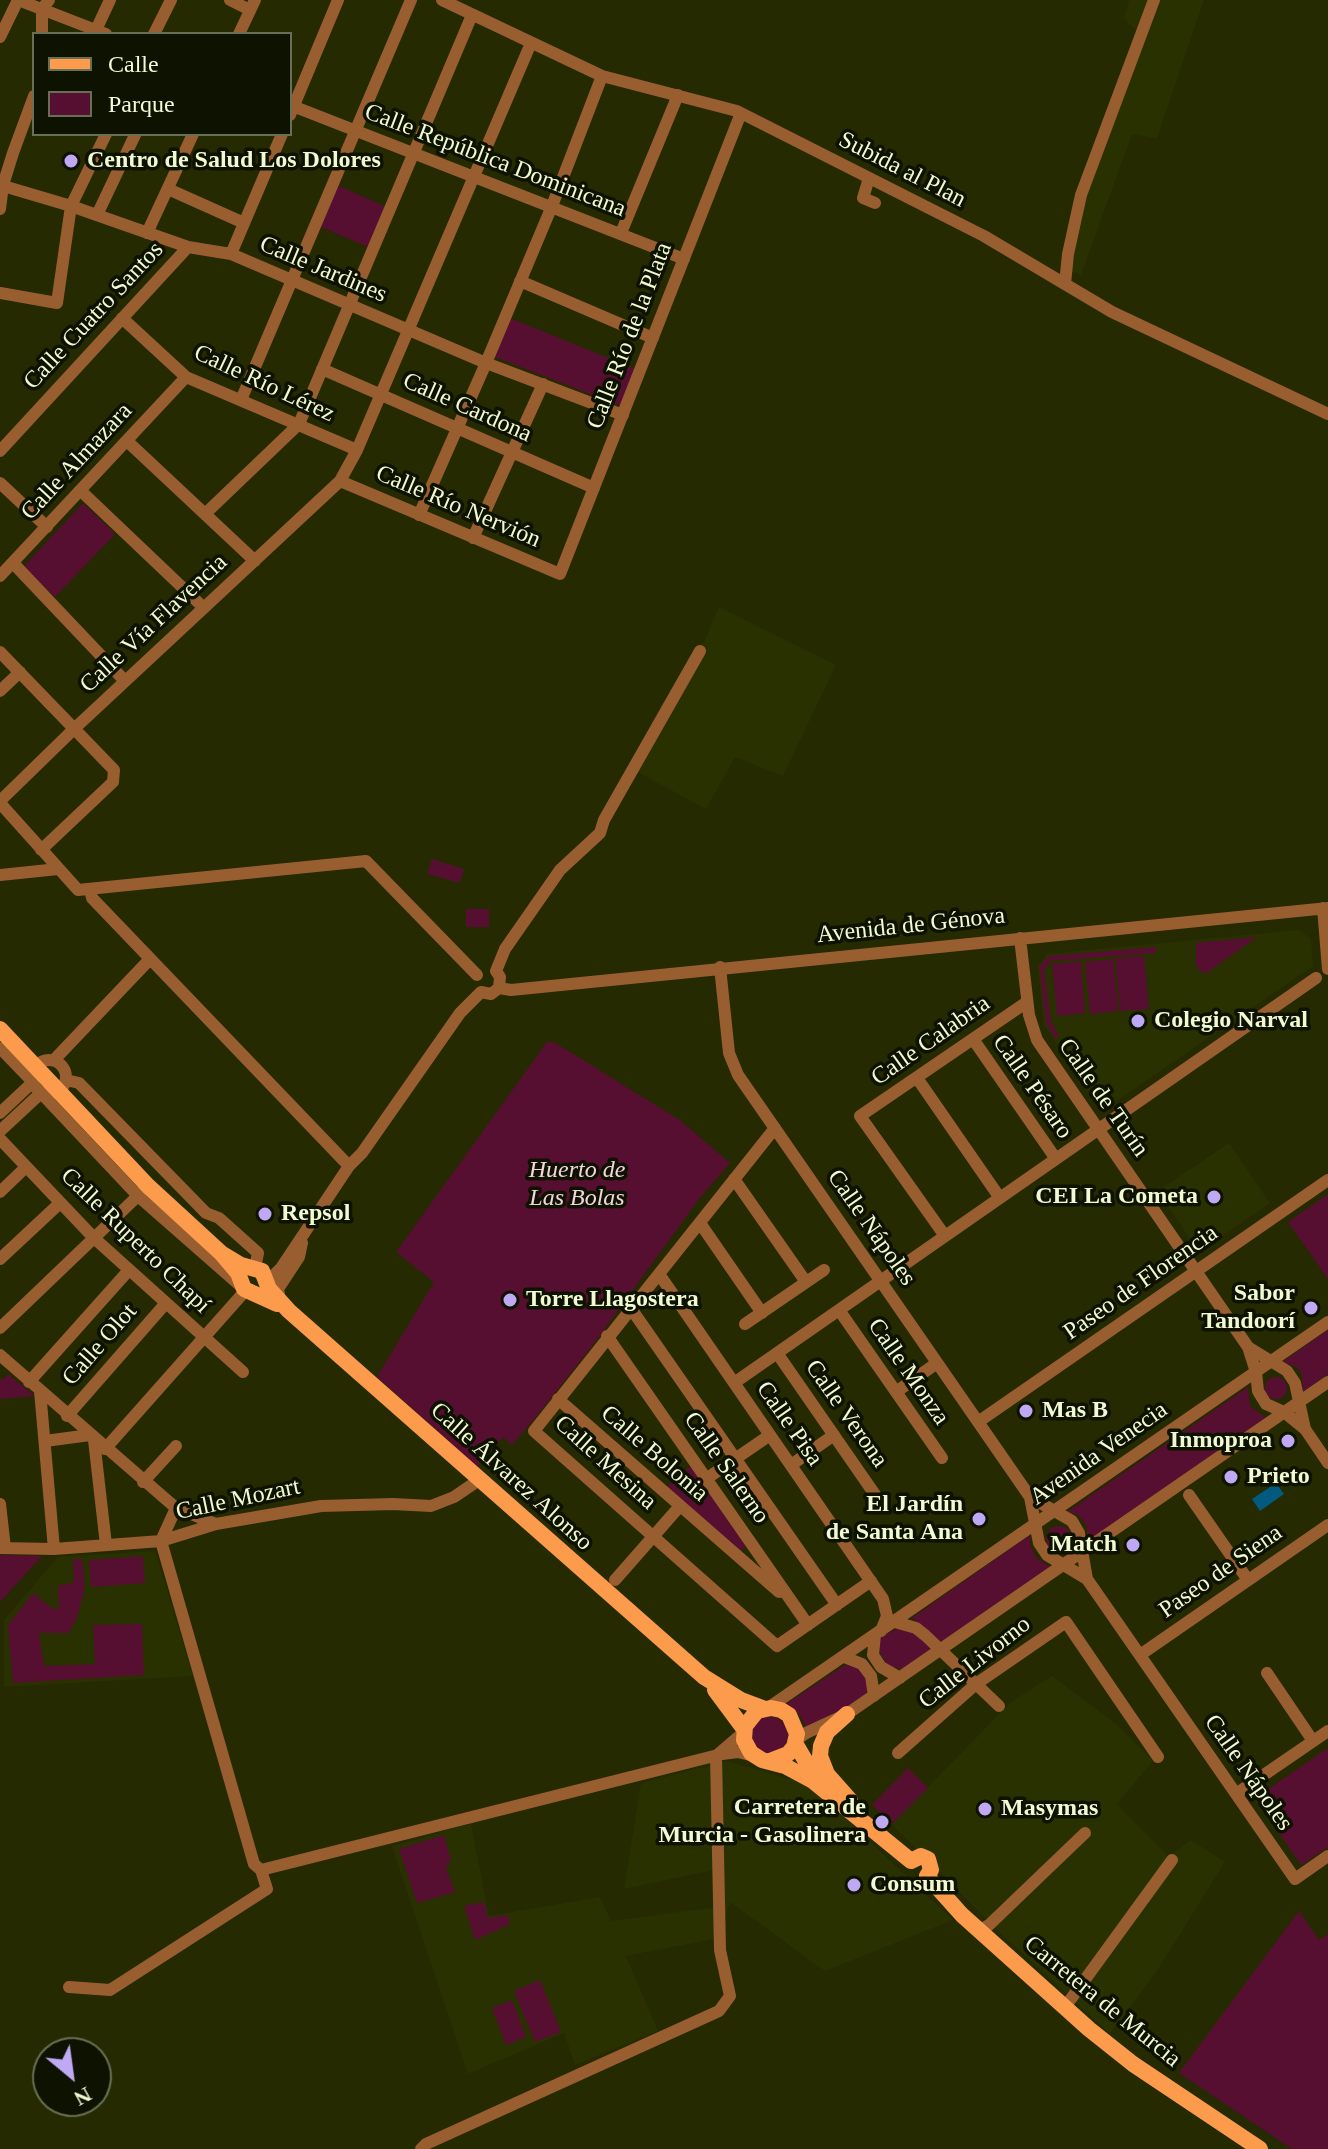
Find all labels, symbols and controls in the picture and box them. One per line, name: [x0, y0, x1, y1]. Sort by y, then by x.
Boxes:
legend: [32, 32, 292, 136]
text: Calle: [108, 51, 159, 77]
text: Parque: [108, 91, 175, 117]
street label: Calle República Dominicana: [360, 98, 630, 224]
street label: Subida al Plan: [834, 126, 970, 214]
place label: Centro de Salud Los Dolores: [87, 147, 381, 175]
marker: Centro de Salud Los Dolores: [62, 152, 80, 170]
street label: Calle Jardines: [255, 230, 391, 310]
street label: Calle Cuatro Santos: [18, 236, 170, 396]
street label: Calle Río de la Plata: [581, 239, 679, 433]
street label: Calle Río Lérez: [189, 339, 339, 429]
street label: Calle Cardona: [398, 367, 536, 449]
street label: Calle Almazara: [15, 397, 139, 527]
street label: Calle Río Nervión: [371, 459, 545, 555]
street label: Calle Vía Flavencia: [74, 548, 234, 700]
street label: Avenida de Génova: [816, 902, 1006, 950]
street label: Calle Calabria: [866, 990, 996, 1092]
place label: Colegio Narval: [1154, 1007, 1308, 1035]
marker: Colegio Narval: [1129, 1012, 1147, 1030]
street label: Calle Pésaro: [986, 1029, 1078, 1145]
street label: Calle de Turín: [1052, 1033, 1154, 1163]
park label: Huerto de Las Bolas: [529, 1157, 625, 1213]
street label: Calle Ruperto Chapí: [54, 1162, 216, 1320]
street label: Calle Nápoles: [820, 1164, 922, 1292]
place label: CEI La Cometa: [1035, 1183, 1198, 1211]
marker: CEI La Cometa: [1205, 1188, 1223, 1206]
place label: Repsol: [281, 1200, 350, 1228]
marker: Repsol: [256, 1205, 274, 1223]
street label: Paseo de Florencia: [1058, 1219, 1224, 1347]
place label: Sabor Tandoorí: [1201, 1280, 1295, 1336]
place label: Torre Llagostera: [526, 1286, 699, 1314]
marker: Torre Llagostera: [501, 1291, 519, 1309]
street label: Calle Olot: [57, 1298, 143, 1392]
marker: Sabor Tandoorí: [1302, 1299, 1320, 1317]
street label: Calle Monza: [861, 1313, 955, 1431]
street label: Calle Verona: [798, 1355, 894, 1473]
street label: Calle Pisa: [749, 1376, 829, 1472]
street label: Avenida Venecia: [1025, 1396, 1173, 1512]
street label: Calle Álvarez Alonso: [424, 1397, 598, 1557]
place label: Mas B: [1042, 1397, 1108, 1425]
street label: Calle Bolonia: [594, 1400, 714, 1508]
marker: Mas B: [1017, 1402, 1035, 1420]
street label: Calle Salerno: [677, 1407, 775, 1529]
street label: Calle Mesina: [548, 1410, 662, 1516]
place label: Inmoproa: [1170, 1427, 1272, 1455]
marker: Inmoproa: [1279, 1432, 1297, 1450]
place label: Prieto: [1247, 1463, 1310, 1491]
marker: Prieto: [1222, 1468, 1240, 1486]
street label: Calle Mozart: [173, 1473, 303, 1527]
place label: El Jardín de Santa Ana: [826, 1491, 963, 1547]
marker: El Jardín de Santa Ana: [970, 1510, 988, 1528]
street label: Paseo de Siena: [1154, 1519, 1288, 1625]
place label: Match: [1050, 1531, 1117, 1559]
marker: Match: [1124, 1536, 1142, 1554]
street label: Calle Livorno: [913, 1610, 1037, 1716]
street label: Calle Nápoles: [1197, 1709, 1299, 1837]
place label: Carretera de Murcia - Gasolinera: [658, 1794, 866, 1850]
place label: Masymas: [1001, 1795, 1098, 1823]
marker: Masymas: [976, 1800, 994, 1818]
marker: Carretera de Murcia - Gasolinera: [873, 1813, 891, 1831]
place label: Consum: [870, 1871, 955, 1899]
marker: Consum: [845, 1876, 863, 1894]
street label: Carretera de Murcia: [1018, 1930, 1186, 2074]
north arrow: [32, 2037, 112, 2117]
text: N: [70, 2082, 96, 2111]

